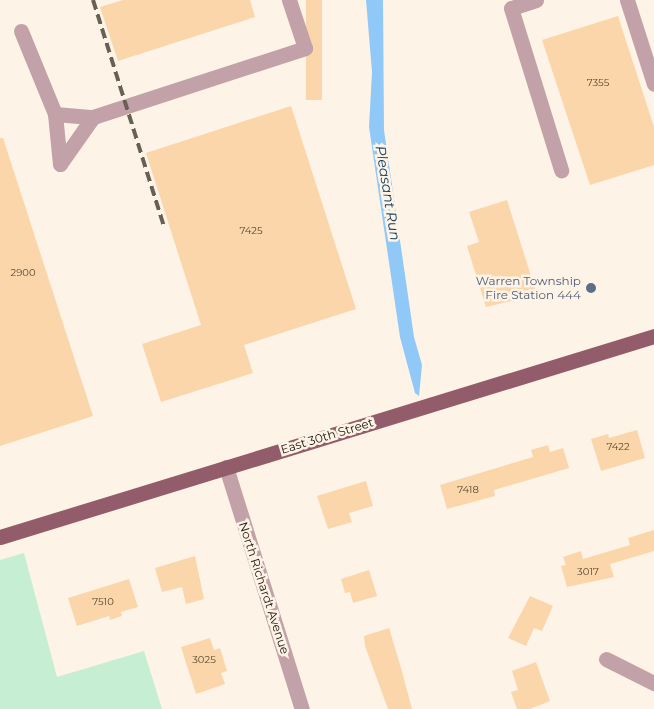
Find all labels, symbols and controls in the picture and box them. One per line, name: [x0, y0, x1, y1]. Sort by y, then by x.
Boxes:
house number: 7355: [587, 77, 609, 89]
water label: Pleasant Run: [372, 144, 404, 242]
house number: 7425: [239, 225, 263, 237]
house number: 2900: [10, 267, 36, 279]
place label: Warren Township Fire Station 444: [476, 274, 581, 302]
marker: Warren Township Fire Station 444: [585, 282, 597, 294]
street label: East 30th Street: [279, 415, 375, 457]
house number: 7422: [606, 441, 630, 453]
house number: 7418: [457, 484, 479, 496]
street label: North Richardt Avenue: [236, 520, 292, 656]
house number: 3017: [577, 566, 599, 578]
house number: 7510: [92, 596, 114, 608]
house number: 3025: [192, 654, 216, 666]

